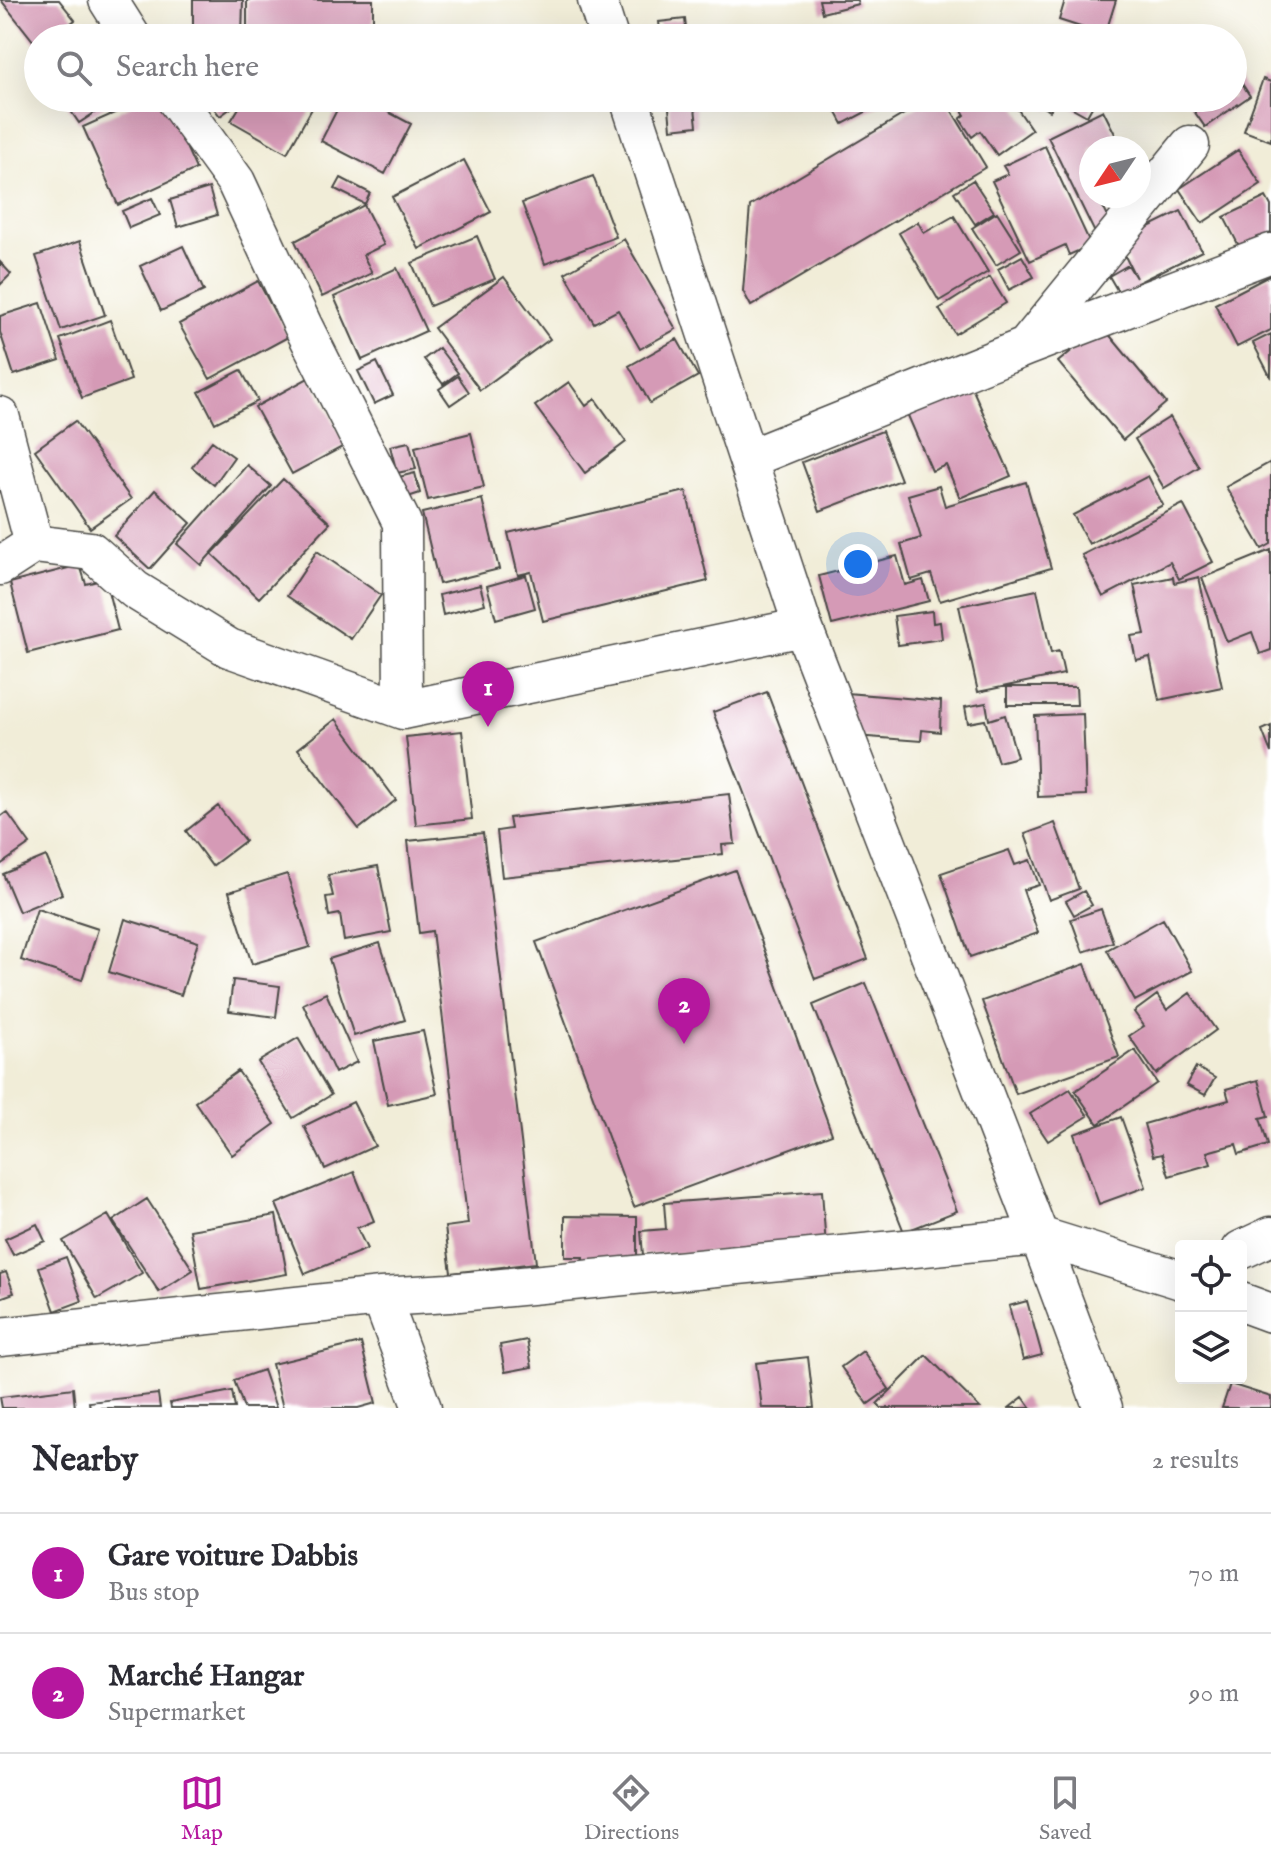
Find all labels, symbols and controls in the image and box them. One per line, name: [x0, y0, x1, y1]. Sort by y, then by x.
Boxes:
search box: [24, 24, 1247, 112]
icon: search: [52, 46, 96, 90]
text: Search here: [116, 49, 259, 87]
north arrow: [1079, 136, 1151, 208]
your location: [838, 544, 878, 584]
pin: 1: [462, 661, 514, 727]
pin: 2: [658, 978, 710, 1044]
map controls: [1175, 1240, 1247, 1384]
button: locate: [1175, 1240, 1247, 1312]
button: layers: [1175, 1312, 1247, 1384]
text: Nearby: [32, 1439, 138, 1482]
text: 2 results: [1152, 1444, 1239, 1477]
text: Gare voiture Dabbis: [108, 1538, 358, 1576]
text: 1: [53, 1557, 63, 1590]
text: 70 m: [1188, 1557, 1239, 1590]
text: Bus stop: [108, 1576, 200, 1609]
text: Marché Hangar: [108, 1658, 304, 1696]
text: 2: [52, 1677, 64, 1710]
text: 90 m: [1189, 1677, 1239, 1710]
text: Supermarket: [108, 1696, 246, 1729]
tab: Map: [180, 1771, 224, 1847]
tab: Directions: [584, 1771, 679, 1847]
tab: Saved: [1039, 1771, 1091, 1847]

